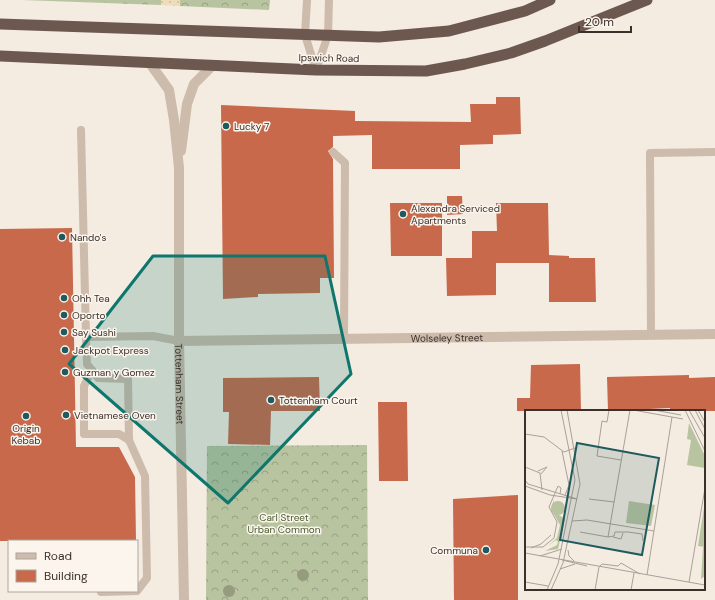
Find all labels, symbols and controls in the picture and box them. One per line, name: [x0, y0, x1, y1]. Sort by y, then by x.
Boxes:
scale bar: [579, 8, 631, 34]
text: 20 m: [585, 14, 614, 30]
street label: Ipswich Road: [298, 51, 360, 65]
place label: Lucky 7: [234, 120, 269, 133]
marker: Lucky 7: [221, 121, 231, 131]
place label: Alexandra Serviced Apartments: [411, 202, 500, 227]
marker: Alexandra Serviced Apartments: [398, 209, 408, 219]
place label: Nando's: [70, 231, 106, 244]
marker: Nando's: [57, 232, 67, 242]
place label: Ohh Tea: [72, 292, 110, 305]
marker: Ohh Tea: [59, 293, 69, 303]
place label: Oporto: [72, 309, 105, 322]
marker: Oporto: [59, 310, 69, 320]
place label: Say Sushi: [72, 326, 116, 339]
marker: Say Sushi: [59, 327, 69, 337]
street label: Wolseley Street: [411, 331, 483, 344]
street label: Tottenham Street: [173, 343, 187, 424]
place label: Jackpot Express: [73, 344, 149, 357]
marker: Jackpot Express: [60, 345, 70, 355]
place label: Guzman y Gomez: [73, 366, 155, 379]
marker: Guzman y Gomez: [60, 367, 70, 377]
place label: Tottenham Court: [279, 394, 358, 407]
marker: Tottenham Court: [266, 395, 276, 405]
place label: Vietnamese Oven: [74, 409, 156, 422]
marker: Vietnamese Oven: [61, 410, 71, 420]
inset map: [525, 410, 705, 590]
marker: Origin Kebab: [21, 411, 31, 421]
place label: Origin Kebab: [11, 422, 41, 447]
park label: Carl Street Urban Common: [248, 511, 321, 536]
legend: [8, 540, 138, 592]
place label: Communa: [430, 544, 478, 557]
marker: Communa: [481, 545, 491, 555]
text: Road: [44, 548, 72, 564]
text: Building: [44, 568, 88, 584]

